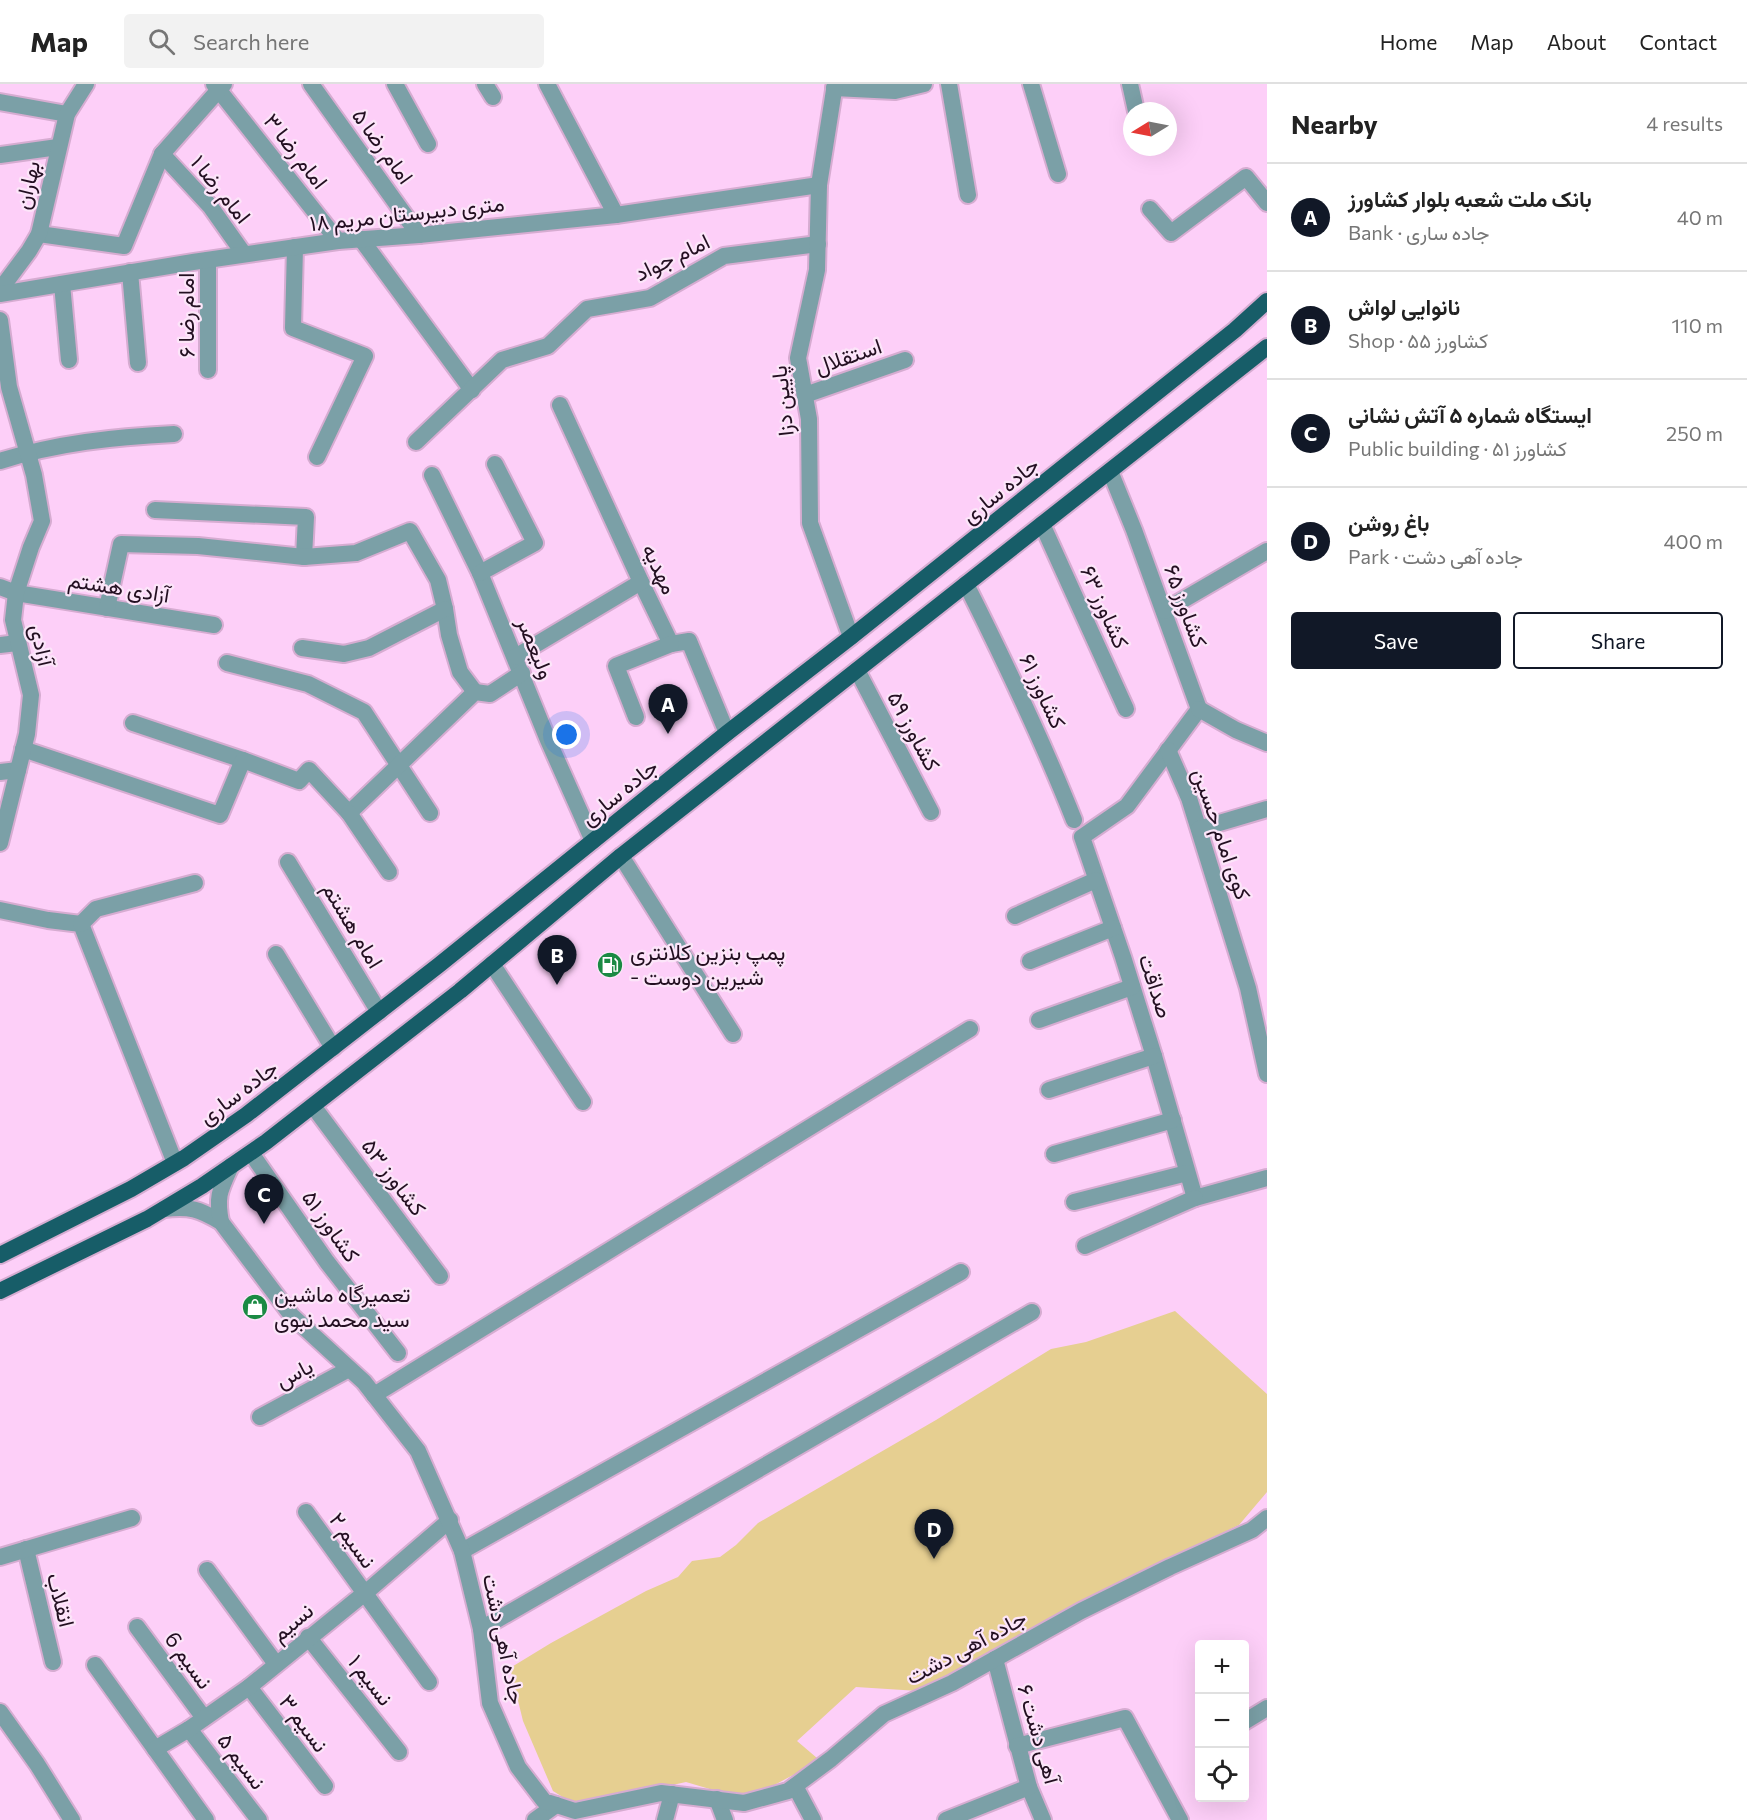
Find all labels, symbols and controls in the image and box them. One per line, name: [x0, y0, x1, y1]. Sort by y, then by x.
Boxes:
search box: [124, 14, 544, 68]
text: Map: [30, 24, 88, 58]
icon: search: [145, 25, 178, 58]
text: Search here: [193, 28, 309, 55]
text: Home: [1380, 29, 1437, 54]
text: Map: [1470, 29, 1514, 54]
text: About: [1547, 29, 1606, 54]
text: Contact: [1639, 29, 1717, 54]
north arrow: [1123, 102, 1177, 156]
street label: امام رضا ۵: [345, 103, 420, 190]
street label: امام رضا ۳: [257, 107, 334, 195]
text: Nearby: [1291, 108, 1378, 139]
text: 4 results: [1646, 111, 1723, 135]
street label: امام رضا ۱: [184, 149, 257, 230]
street label: بهاران: [8, 158, 46, 212]
text: بانک ملت شعبه بلوار کشاورز: [1348, 185, 1592, 212]
street label: ۱۸ متری دبیرستان مریم: [308, 189, 506, 238]
text: A: [1303, 205, 1318, 229]
text: 40 m: [1677, 205, 1723, 229]
text: Bank · جاده ساری: [1348, 220, 1489, 244]
street label: امام جواد: [630, 227, 715, 288]
street label: امام رضا ۶: [172, 273, 201, 357]
text: نانوایی لواش: [1348, 293, 1460, 320]
text: B: [1304, 313, 1317, 337]
text: 110 m: [1672, 313, 1723, 337]
text: Shop · کشاورز ۵۵: [1348, 328, 1488, 352]
street label: استقلال: [811, 332, 885, 380]
street label: پایین دزا: [764, 364, 801, 438]
text: ایستگاه شماره ۵ آتش نشانی: [1348, 401, 1592, 428]
text: C: [1304, 421, 1317, 445]
text: 250 m: [1666, 421, 1723, 445]
text: Public building · کشاورز ۵۱: [1348, 436, 1567, 460]
street label: جاده ساری: [956, 450, 1044, 530]
text: باغ روشن: [1348, 509, 1430, 536]
text: D: [1303, 529, 1318, 553]
text: 400 m: [1664, 529, 1723, 553]
street label: مهدیه: [636, 539, 684, 599]
text: Park · جاده آهی دشت: [1348, 544, 1523, 568]
street label: کشاورز ۶۳: [1074, 561, 1136, 653]
street label: کشاورز ۶۵: [1158, 561, 1214, 652]
street label: آزادی هشتم: [66, 565, 174, 610]
street label: ولیعصر: [511, 612, 561, 683]
button: Save: [1291, 612, 1501, 669]
button: Share: [1513, 612, 1723, 669]
street label: آزادی: [24, 621, 61, 671]
street label: کشاورز ۶۱: [1013, 649, 1073, 733]
pin: A: [648, 684, 688, 734]
street label: کشاورز ۵۹: [881, 686, 947, 776]
your location: [552, 720, 581, 749]
street label: جاده ساری: [575, 752, 663, 832]
street label: کوی امام حسین: [1186, 765, 1258, 904]
street label: امام هشتم: [316, 877, 390, 974]
pin: B: [538, 936, 576, 985]
place label: پمپ بنزین کلانتری - شیرین دوست: [630, 938, 785, 991]
fuel station icon: پمپ بنزین کلانتری - شیرین دوست: [595, 950, 625, 980]
street label: صداقت: [1133, 950, 1179, 1021]
street label: جاده ساری: [193, 1053, 283, 1131]
street label: کشاورز ۵۳: [356, 1133, 432, 1222]
pin: C: [244, 1174, 284, 1224]
street label: کشاورز ۵۱: [296, 1184, 366, 1268]
place label: تعمیرگاه ماشین سید محمد نبوی: [274, 1280, 411, 1333]
shop icon: تعمیرگاه ماشین سید محمد نبوی: [240, 1292, 270, 1322]
street label: یاس: [270, 1352, 318, 1394]
street label: نسیم ۲: [322, 1506, 383, 1574]
pin: D: [914, 1510, 954, 1559]
street label: انقلاب: [42, 1570, 81, 1630]
street label: جاده آهی دشت: [477, 1571, 531, 1707]
street label: نسیم: [265, 1596, 320, 1649]
street label: جاده آهی دشت: [901, 1603, 1031, 1691]
street label: نسیم 6: [158, 1626, 219, 1695]
map controls: [1195, 1640, 1249, 1802]
button: +: [1195, 1640, 1249, 1694]
street label: نسیم ۱: [342, 1649, 400, 1712]
street label: آهی دشت ۶: [1011, 1681, 1067, 1789]
street label: نسیم ۳: [272, 1688, 335, 1758]
button: −: [1195, 1694, 1249, 1748]
street label: نسیم ۵: [211, 1727, 272, 1796]
button: locate: [1195, 1748, 1249, 1802]

